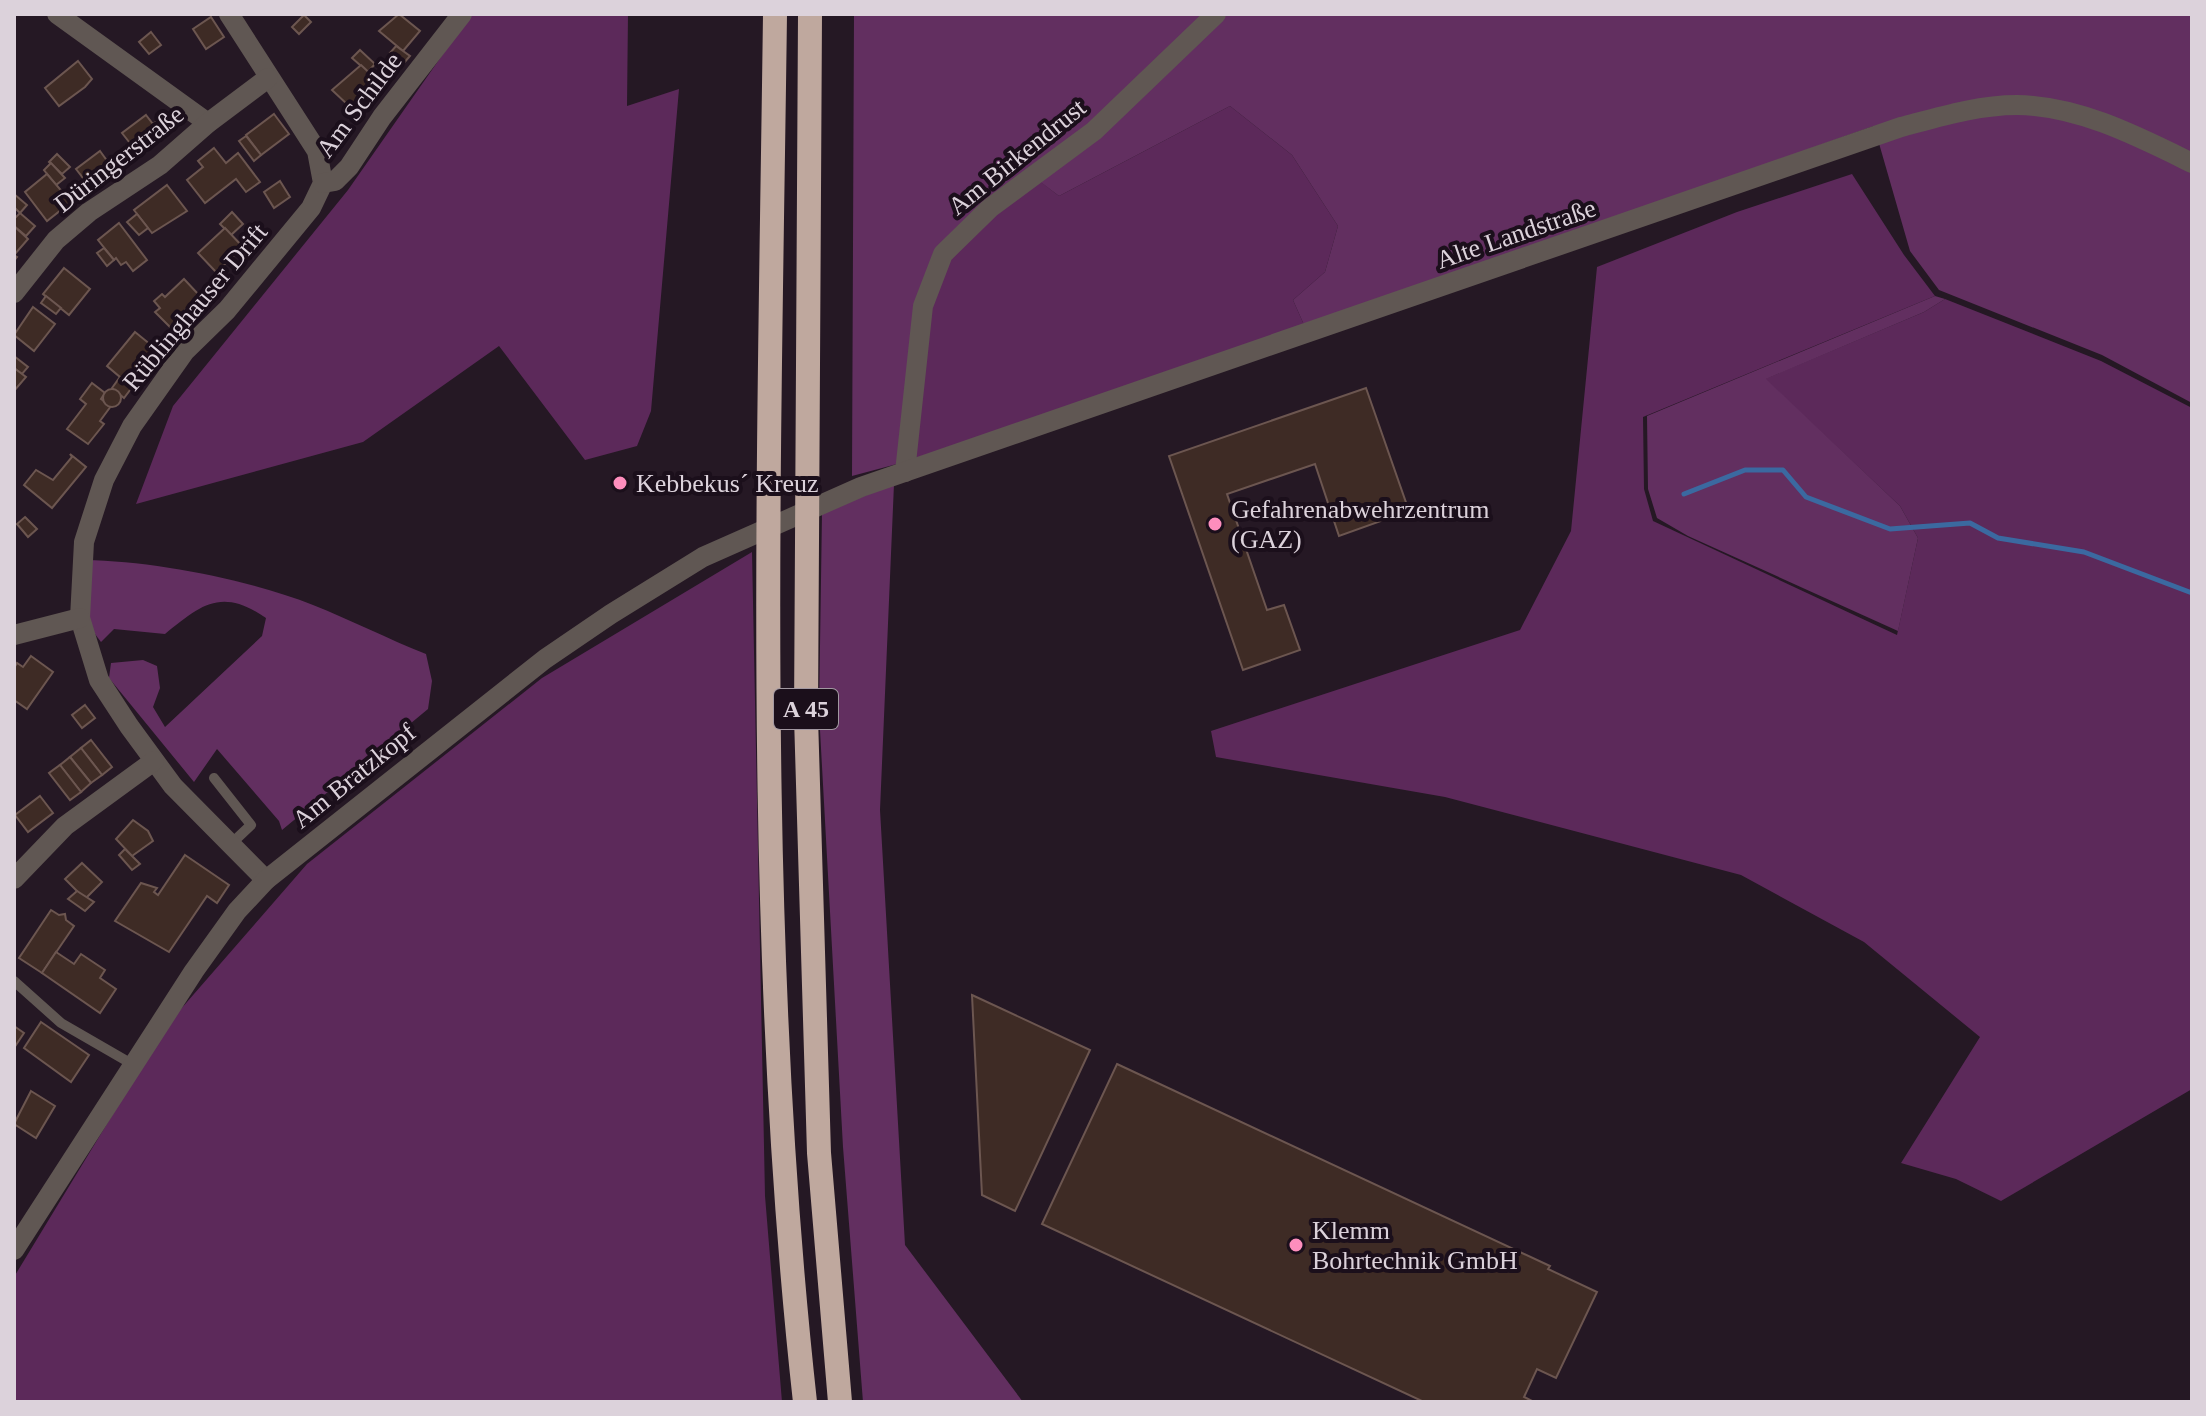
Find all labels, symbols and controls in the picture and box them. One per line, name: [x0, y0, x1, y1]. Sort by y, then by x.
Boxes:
street label: Am Schilde: [310, 47, 408, 163]
street label: Am Birkendrust: [942, 92, 1092, 221]
street label: Düringerstraße: [49, 100, 189, 218]
street label: Alte Landstraße: [1432, 193, 1600, 275]
street label: Rüblinghauser Drift: [117, 217, 274, 396]
place label: Kebbekus´ Kreuz: [636, 469, 819, 498]
marker: Kebbekus´ Kreuz: [611, 474, 629, 492]
place label: Gefahrenabwehrzentrum (GAZ): [1231, 495, 1489, 554]
marker: Gefahrenabwehrzentrum (GAZ): [1206, 515, 1224, 533]
road number: A 45: [774, 689, 838, 729]
street label: Am Bratzkopf: [287, 717, 421, 834]
place label: Klemm Bohrtechnik GmbH: [1312, 1216, 1518, 1275]
marker: Klemm Bohrtechnik GmbH: [1287, 1236, 1305, 1254]

